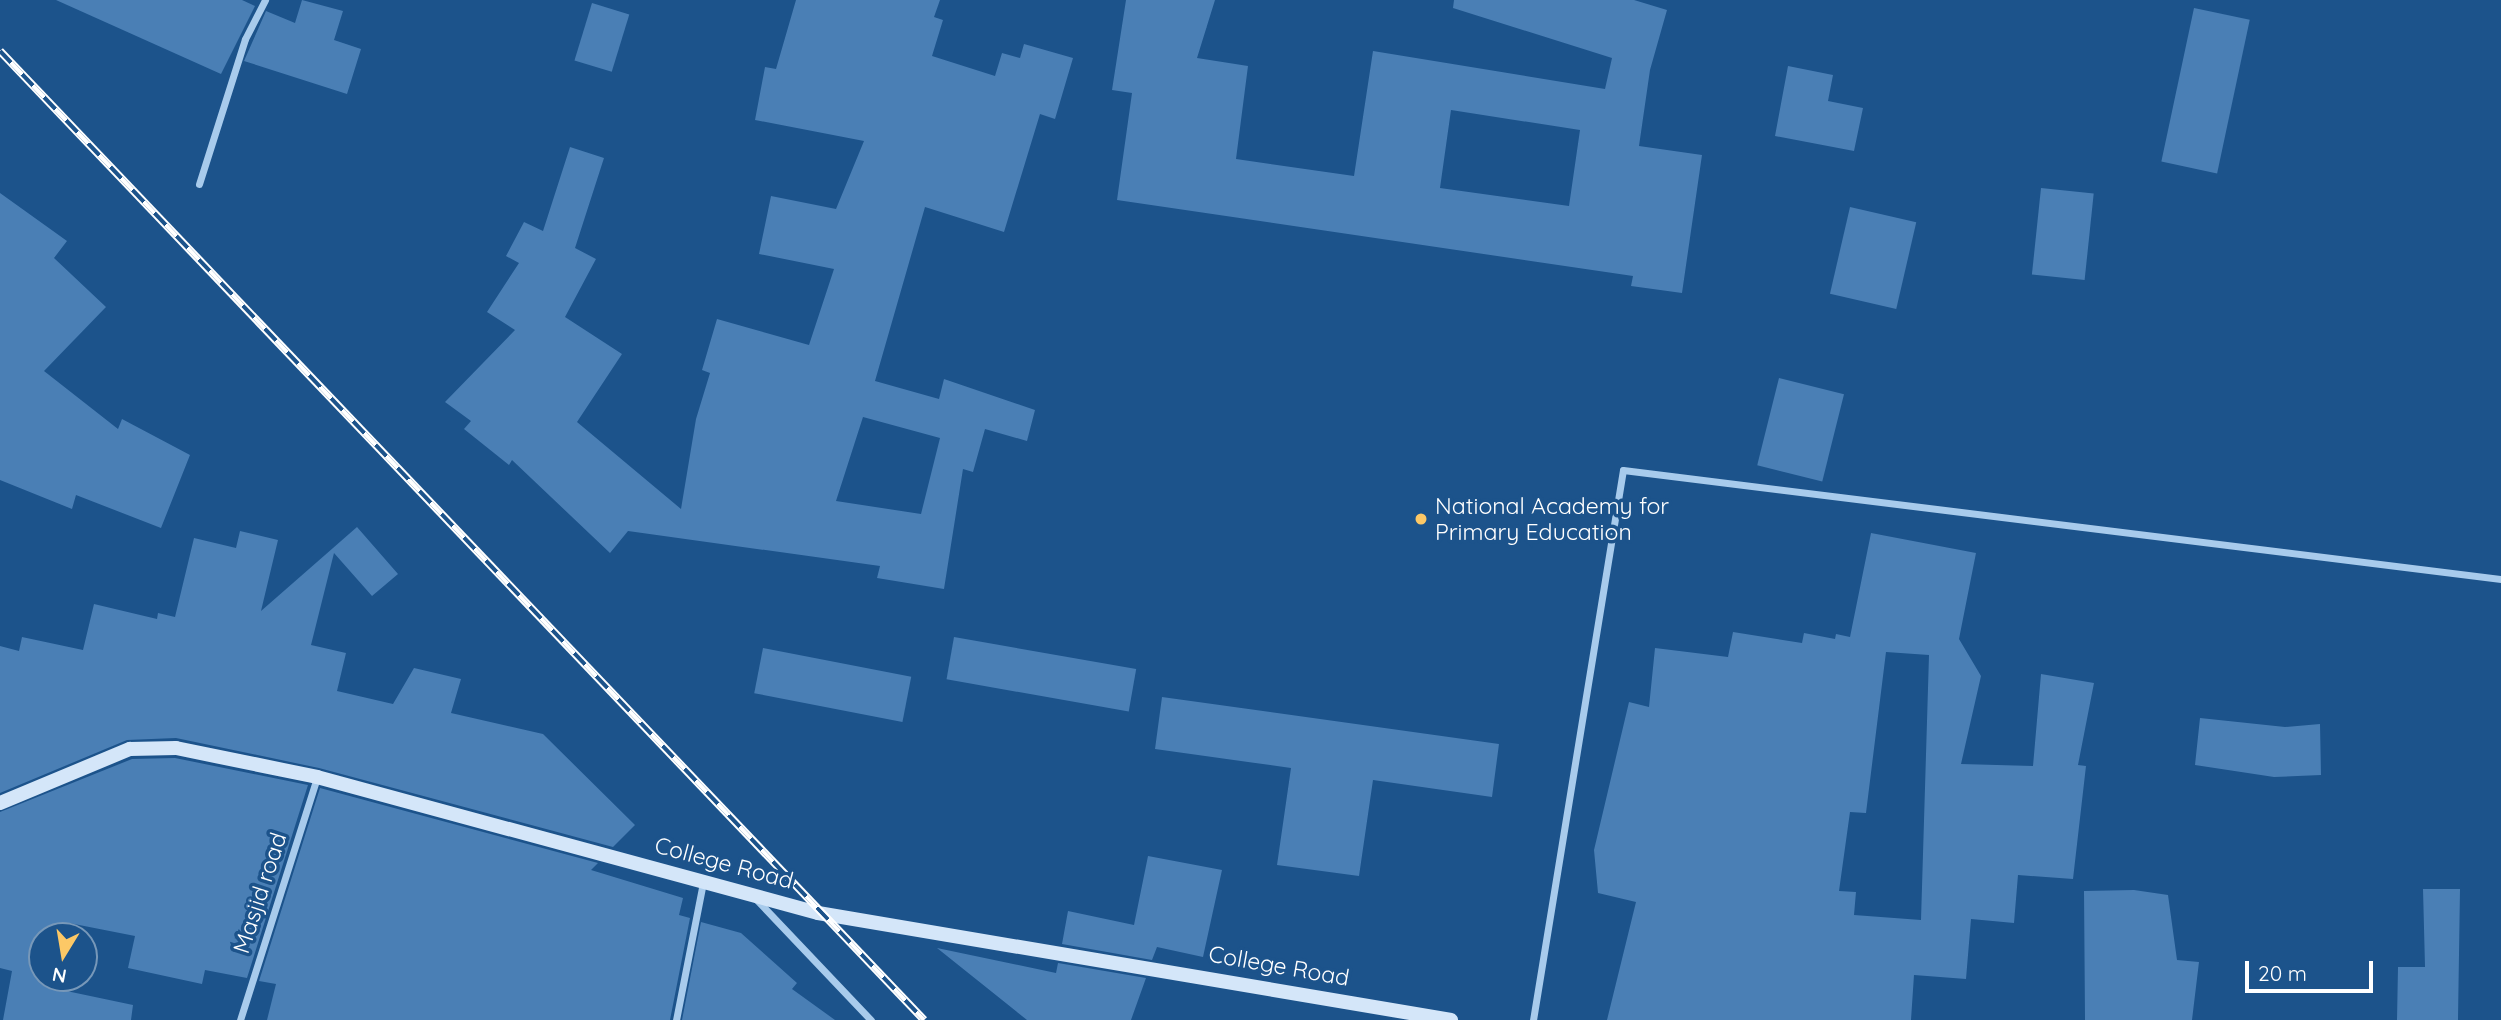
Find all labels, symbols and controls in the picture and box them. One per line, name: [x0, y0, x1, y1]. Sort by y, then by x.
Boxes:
place label: National Academy for Primary Education: [1435, 492, 1669, 546]
marker: National Academy for Primary Education: [1413, 511, 1429, 527]
street label: Masjid road: [228, 829, 292, 957]
street label: College Road: [652, 831, 796, 895]
north arrow: [28, 922, 98, 992]
street label: College Road: [1207, 940, 1351, 992]
scale bar: [2249, 946, 2377, 990]
text: 20 m: [2258, 960, 2307, 986]
text: N: [50, 963, 69, 989]

